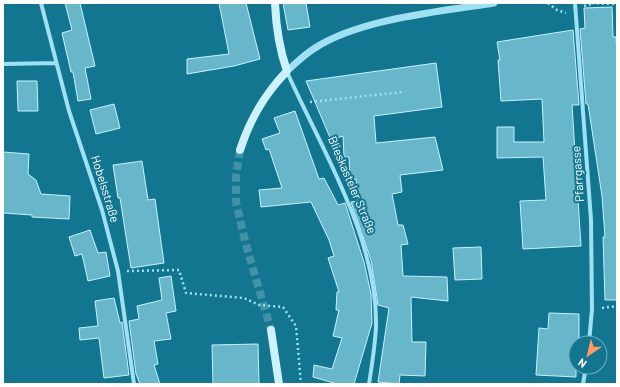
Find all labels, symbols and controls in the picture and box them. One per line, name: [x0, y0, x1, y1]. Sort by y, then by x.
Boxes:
street label: Blieskasteler Straße: [326, 134, 380, 236]
street label: Pfarrgasse: [568, 146, 586, 203]
street label: Hobelsstraße: [89, 154, 123, 224]
north arrow: [568, 335, 608, 375]
text: N: [575, 356, 589, 371]

